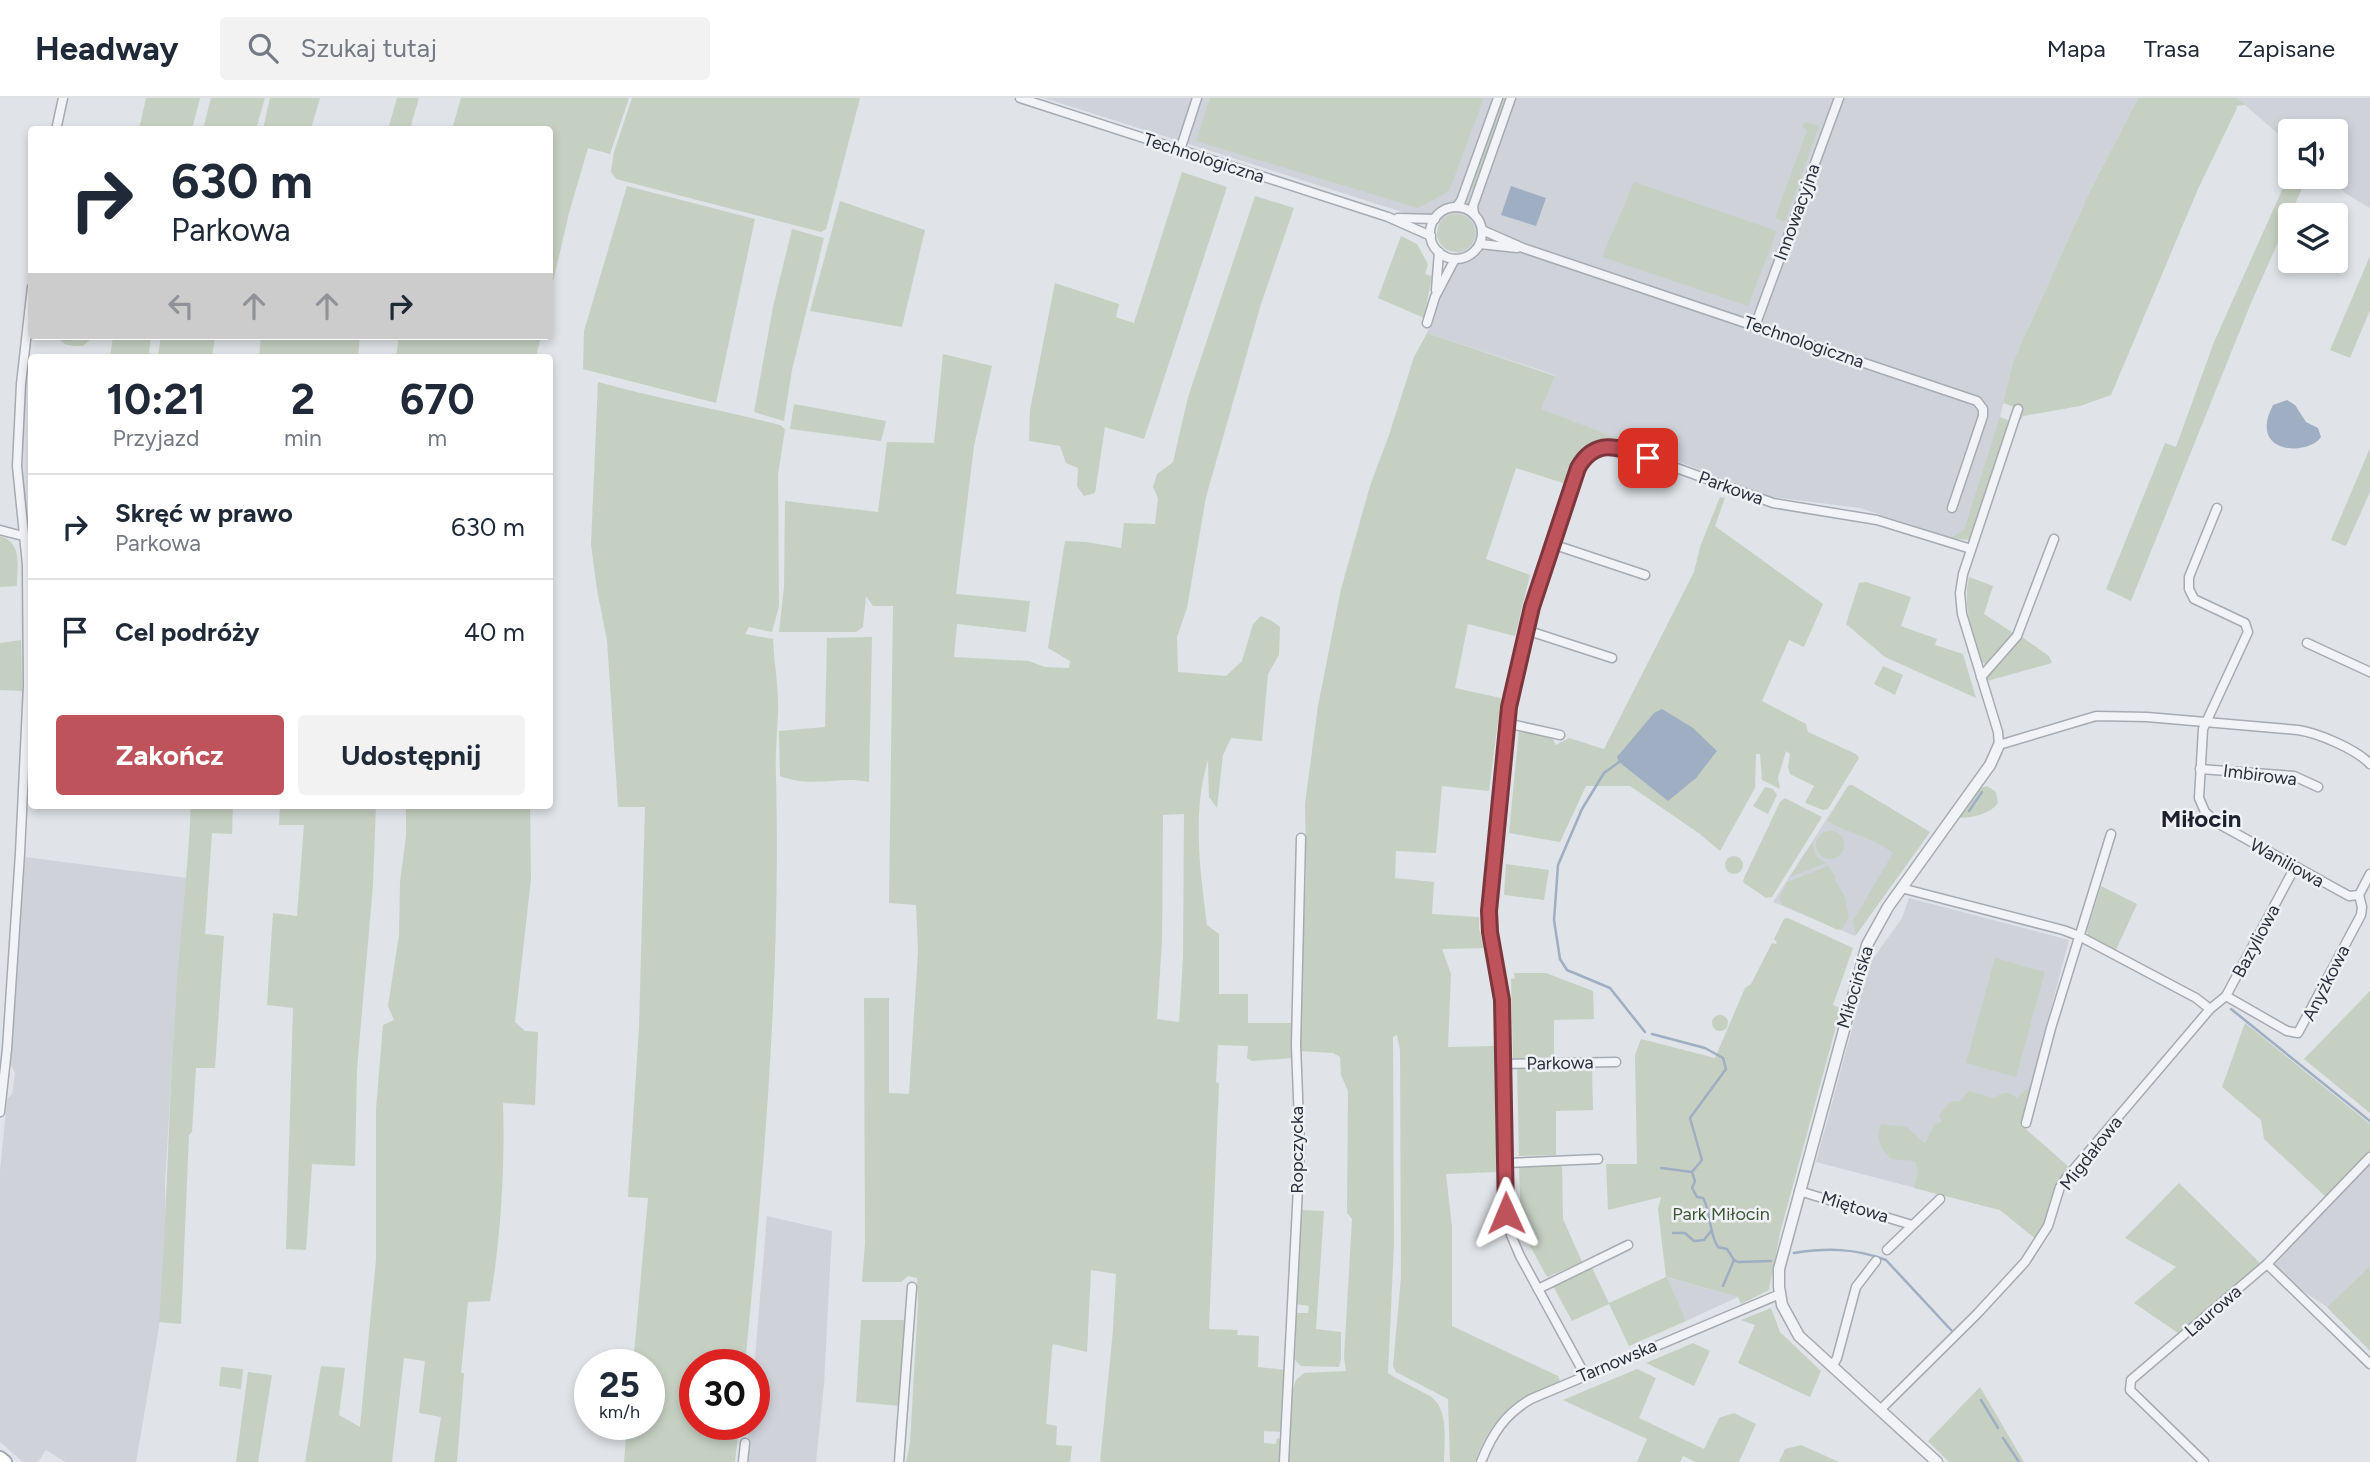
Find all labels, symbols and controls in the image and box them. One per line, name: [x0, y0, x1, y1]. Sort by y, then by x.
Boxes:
search box: [220, 17, 710, 80]
text: Headway: [35, 29, 178, 68]
icon: search: [244, 29, 282, 67]
text: Szukaj tutaj: [300, 32, 437, 64]
text: Mapa: [2047, 34, 2106, 63]
text: Trasa: [2144, 34, 2200, 63]
text: Zapisane: [2238, 34, 2335, 63]
map controls: [2278, 119, 2348, 273]
button: sound: [2278, 119, 2348, 189]
street label: Technologiczna: [1141, 128, 1267, 188]
text: 630 m: [171, 151, 313, 210]
icon: right: [56, 154, 147, 245]
street label: Innowacyjna: [1769, 161, 1825, 263]
button: layers: [2278, 203, 2348, 273]
text: Parkowa: [171, 211, 291, 249]
icon: left: [162, 287, 200, 325]
icon: ahead: [235, 287, 273, 325]
icon: ahead: [308, 287, 346, 325]
icon: right: [381, 287, 419, 325]
street label: Technologiczna: [1741, 311, 1867, 373]
text: 10:21: [106, 374, 206, 425]
text: 2: [291, 374, 315, 425]
text: 670: [400, 374, 475, 425]
text: Przyjazd: [112, 424, 200, 452]
text: min: [284, 424, 322, 452]
text: m: [428, 424, 447, 452]
pin: [1618, 428, 1678, 488]
icon: arrive: [1629, 439, 1667, 477]
street label: Parkowa: [1696, 466, 1766, 510]
text: Skręć w prawo: [115, 497, 293, 529]
icon: right: [56, 508, 94, 546]
text: 630 m: [451, 511, 525, 543]
text: Parkowa: [115, 529, 201, 557]
icon: arrive: [56, 613, 94, 651]
text: Cel podróży: [115, 616, 259, 648]
text: 40 m: [464, 616, 525, 648]
button: Zakończ: [56, 715, 284, 795]
button: Udostępnij: [298, 715, 525, 795]
street label: Imbirowa: [2222, 760, 2298, 790]
district label: Miłocin: [2161, 804, 2241, 833]
street label: Waniliowa: [2246, 834, 2328, 892]
street label: Bazyliowa: [2228, 901, 2284, 981]
street label: Anyżkowa: [2298, 941, 2354, 1025]
street label: Miłocińska: [1832, 943, 1878, 1031]
street label: Parkowa: [1526, 1051, 1594, 1075]
street label: Ropczycka: [1286, 1106, 1308, 1194]
street label: Migdałowa: [2055, 1112, 2127, 1194]
position arrow: [1469, 1176, 1543, 1250]
street label: Miętowa: [1819, 1186, 1891, 1228]
park label: Park Miłocin: [1672, 1203, 1770, 1225]
street label: Laurowa: [2180, 1280, 2246, 1342]
street label: Tarnowska: [1574, 1334, 1660, 1388]
speed limit sign: 30: [679, 1349, 770, 1440]
text: 25: [599, 1364, 640, 1406]
text: km/h: [599, 1401, 640, 1423]

